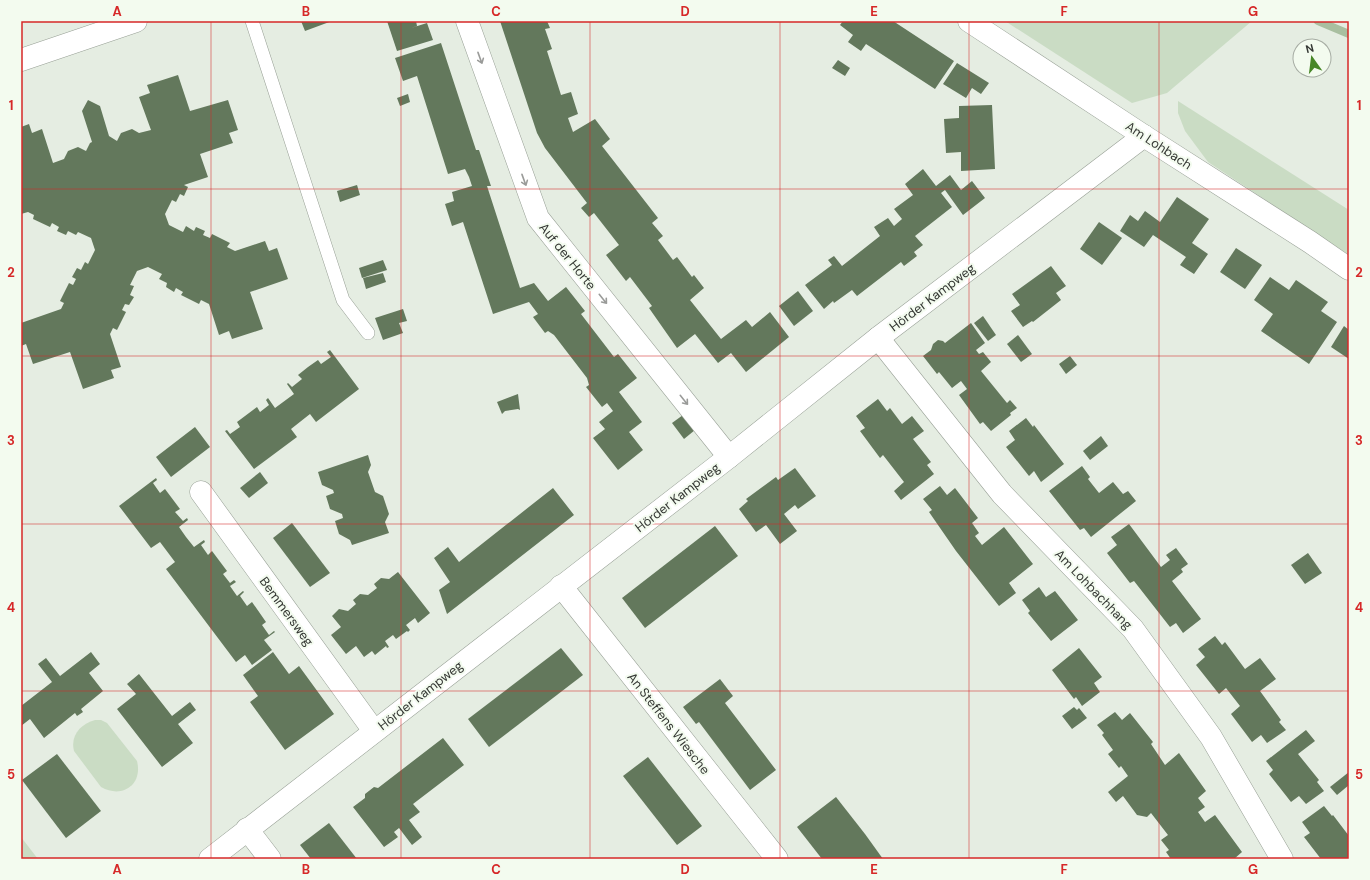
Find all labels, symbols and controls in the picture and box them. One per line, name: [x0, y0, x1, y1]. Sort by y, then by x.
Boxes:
text: A: [112, 3, 122, 20]
text: B: [302, 3, 310, 20]
text: C: [491, 3, 501, 20]
text: D: [680, 3, 690, 20]
text: E: [870, 3, 878, 20]
text: F: [1060, 3, 1068, 20]
text: G: [1248, 3, 1258, 20]
north arrow: [1292, 38, 1332, 78]
text: N: [1304, 41, 1315, 56]
one-way arrow: [477, 51, 484, 64]
text: 1: [9, 97, 13, 114]
text: 1: [1357, 97, 1361, 114]
street label: Am Lohbach: [1122, 118, 1195, 173]
one-way arrow: [521, 173, 528, 186]
street label: Auf der Horte: [535, 219, 600, 293]
street label: Hörder Kampweg: [886, 260, 979, 335]
text: 2: [7, 264, 15, 281]
text: 2: [1355, 264, 1363, 281]
one-way arrow: [598, 293, 607, 304]
one-way arrow: [679, 395, 688, 406]
text: 3: [7, 432, 15, 449]
text: 3: [1355, 432, 1363, 449]
street label: Hörder Kampweg: [631, 459, 723, 536]
street label: Am Lohbachhang: [1051, 546, 1136, 633]
street label: Bemmersweg: [256, 573, 317, 649]
text: 4: [7, 599, 15, 616]
text: 4: [1355, 599, 1363, 616]
street label: Hörder Kampweg: [374, 657, 466, 734]
street label: An Steffens Wiesche: [624, 669, 714, 778]
text: 5: [7, 766, 15, 783]
text: 5: [1355, 766, 1363, 783]
text: A: [112, 861, 122, 878]
text: B: [302, 861, 310, 878]
text: C: [491, 861, 501, 878]
text: D: [680, 861, 690, 878]
text: E: [870, 861, 878, 878]
text: F: [1060, 861, 1068, 878]
text: G: [1248, 861, 1258, 878]

